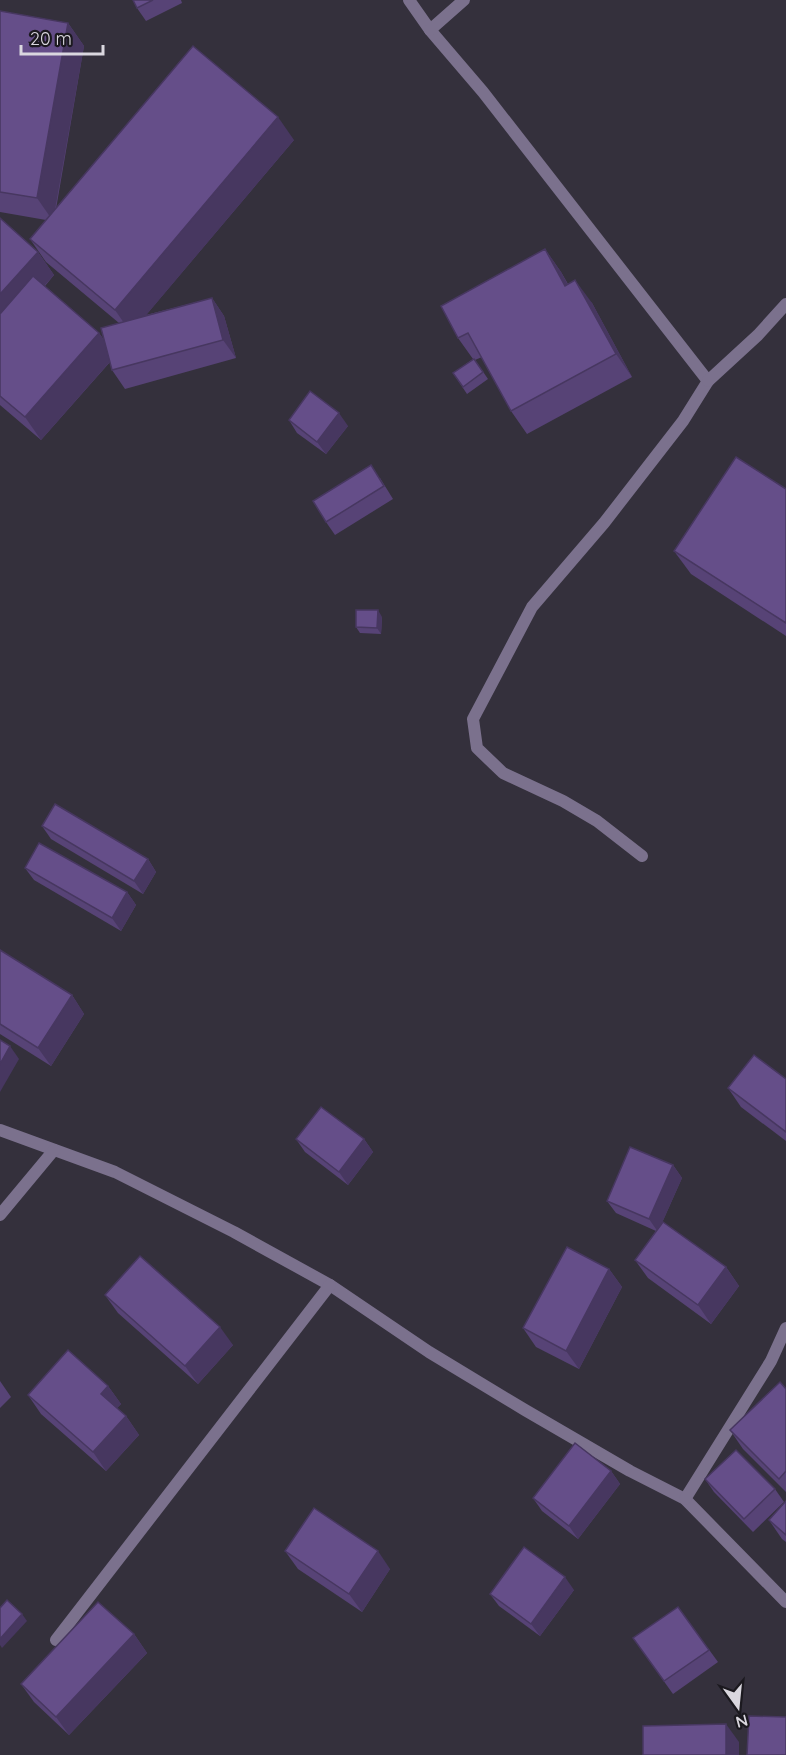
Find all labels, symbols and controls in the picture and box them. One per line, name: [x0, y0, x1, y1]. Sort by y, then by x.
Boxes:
scale bar: [21, 18, 104, 56]
text: 20 m: [30, 27, 72, 50]
north arrow: [708, 1677, 768, 1737]
text: N: [734, 1710, 750, 1733]

